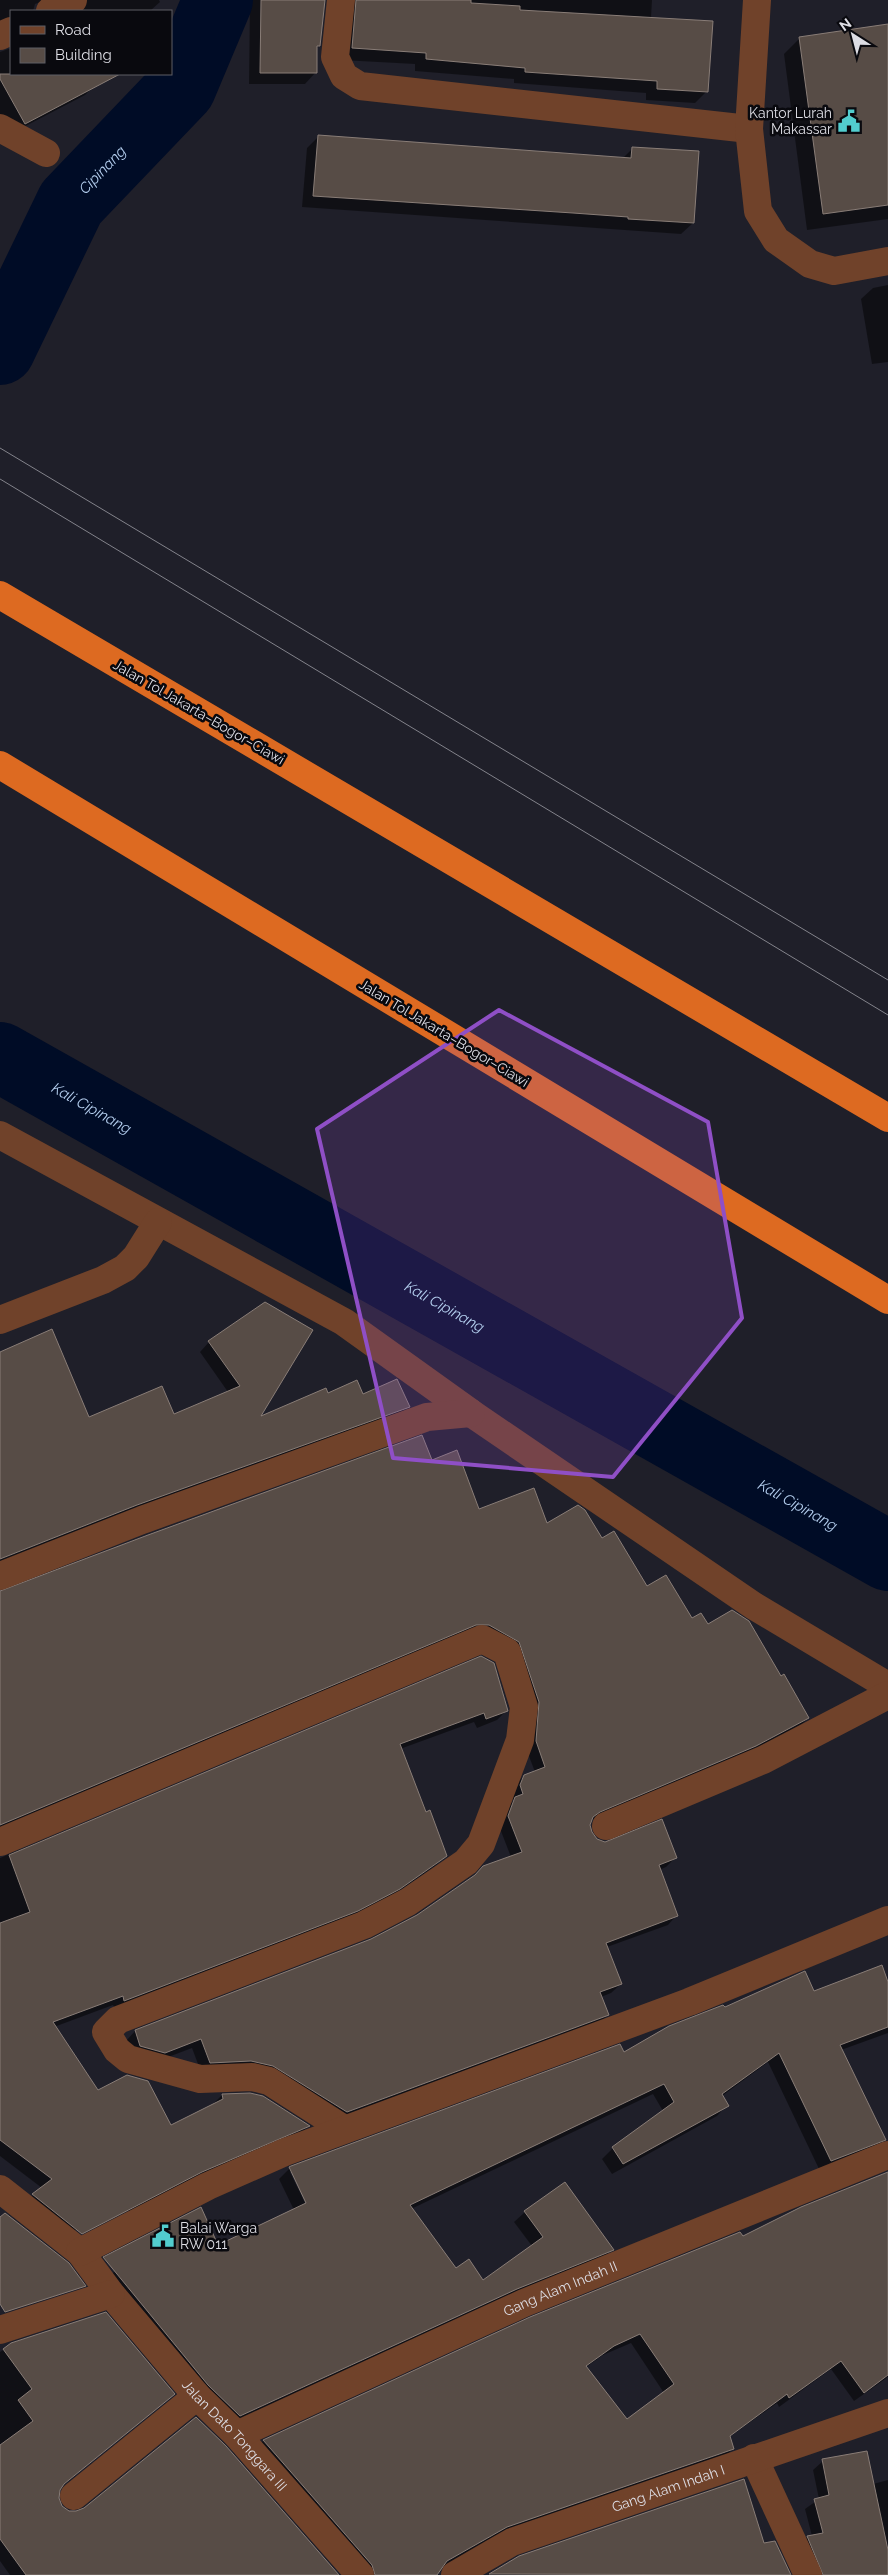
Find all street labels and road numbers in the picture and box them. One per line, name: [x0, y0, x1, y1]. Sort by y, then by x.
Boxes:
street label: Jalan Tol Jakarta–Bogor–Ciawi: [111, 656, 287, 768]
street label: Jalan Tol Jakarta–Bogor–Ciawi: [356, 976, 532, 1090]
street label: Gang Alam Indah II: [501, 2258, 620, 2319]
street label: Jalan Dato Tonggara III: [179, 2377, 290, 2494]
street label: Gang Alam Indah I: [610, 2462, 727, 2515]

